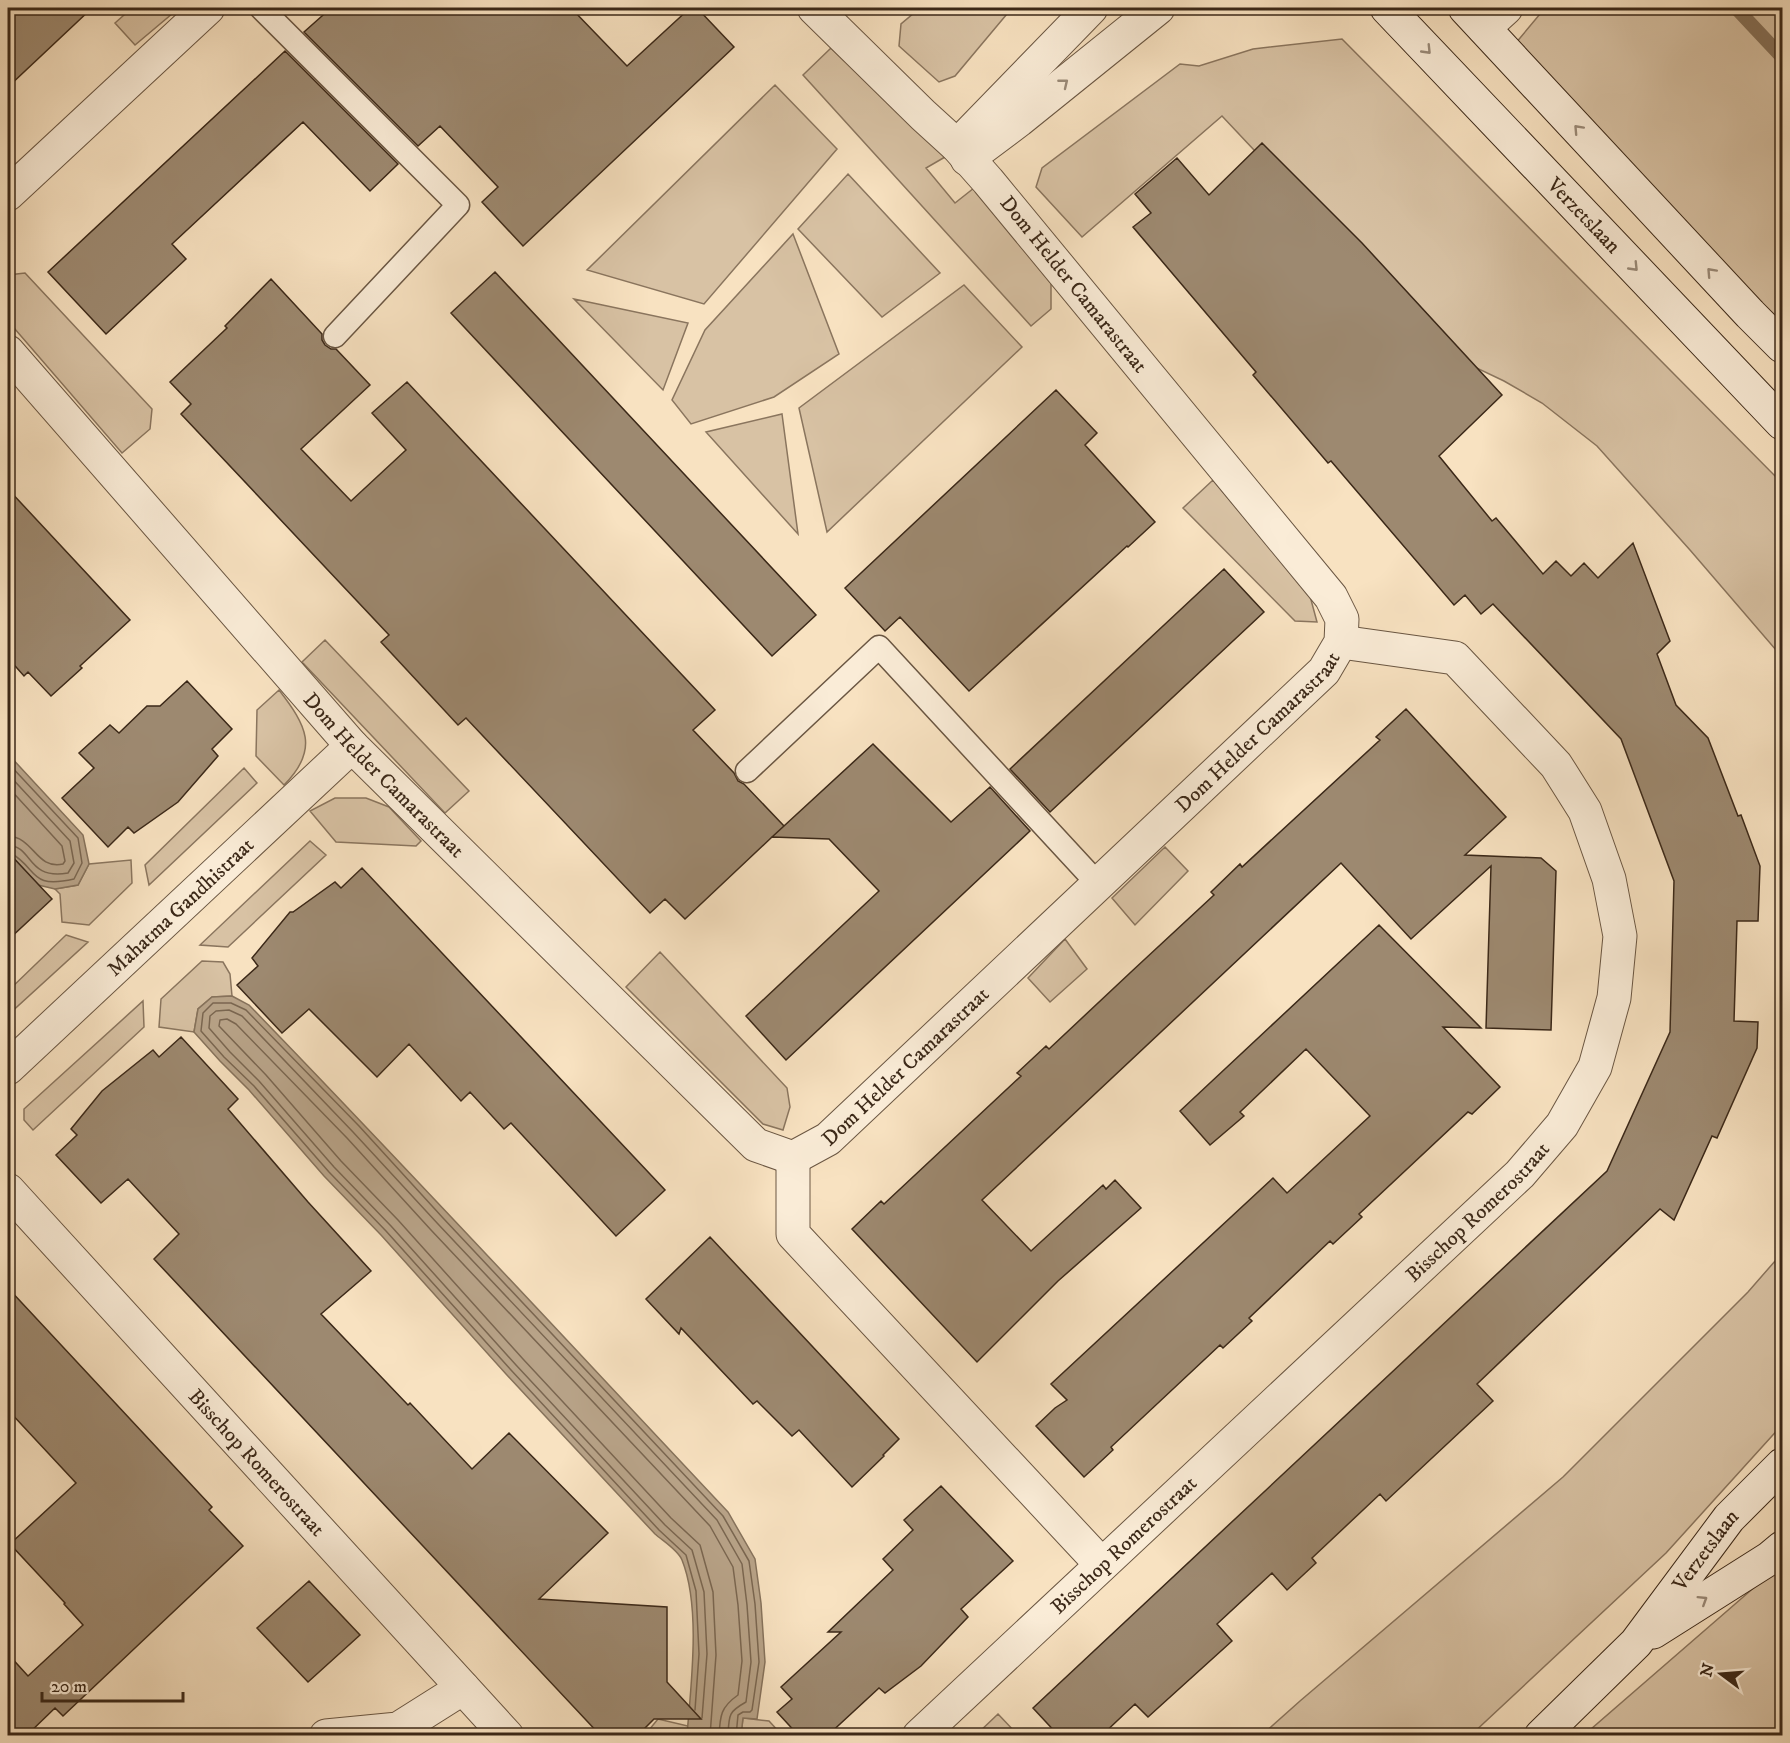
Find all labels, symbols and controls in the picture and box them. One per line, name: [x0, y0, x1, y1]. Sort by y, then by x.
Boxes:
one-way arrow: [1420, 43, 1431, 53]
one-way arrow: [1057, 80, 1068, 91]
one-way arrow: [1574, 125, 1585, 136]
street label: Verzetslaan: [1540, 172, 1626, 259]
street label: Dom Helder Camarastraat: [994, 191, 1153, 379]
one-way arrow: [1627, 260, 1638, 271]
one-way arrow: [1707, 268, 1718, 279]
street label: Dom Helder Camarastraat: [1170, 647, 1347, 819]
street label: Dom Helder Camarastraat: [297, 687, 470, 864]
street label: Mahatma Gandhistraat: [102, 832, 260, 982]
street label: Dom Helder Camarastraat: [817, 982, 995, 1152]
street label: Bisschop Romerostraat: [1401, 1137, 1556, 1288]
street label: Bisschop Romerostraat: [182, 1384, 330, 1542]
street label: Bisschop Romerostraat: [1046, 1471, 1203, 1620]
street label: Verzetslaan: [1667, 1504, 1745, 1597]
one-way arrow: [1697, 1596, 1707, 1608]
north arrow: [1691, 1644, 1751, 1704]
text: N: [1696, 1661, 1719, 1679]
scale bar: [42, 1665, 183, 1703]
text: 20 m: [51, 1676, 87, 1698]

